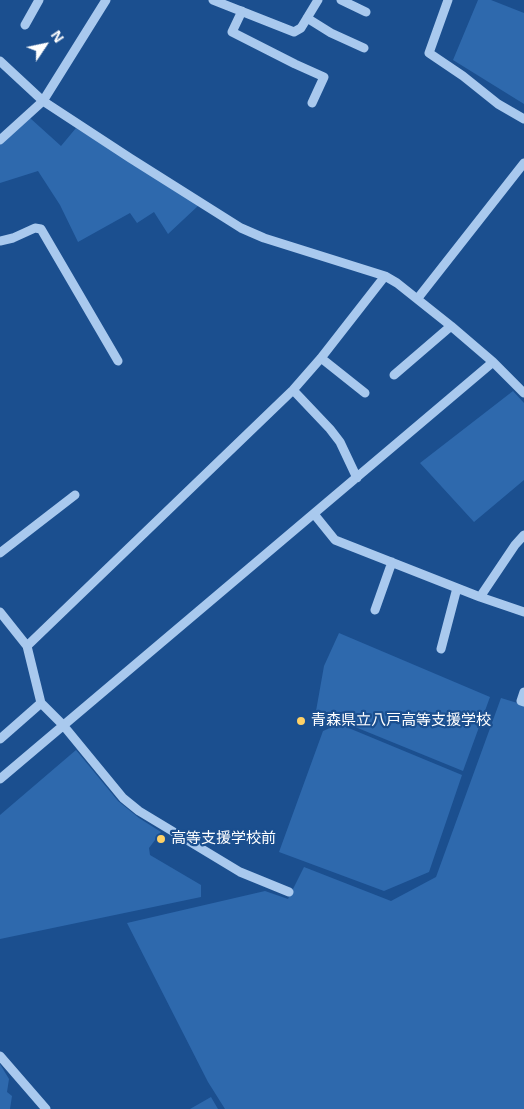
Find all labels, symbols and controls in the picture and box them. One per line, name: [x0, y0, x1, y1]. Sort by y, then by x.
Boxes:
north arrow: [20, 20, 70, 70]
text: N: [47, 26, 69, 46]
place label: 青森県立八戸高等支援学校: [311, 712, 491, 730]
marker: 青森県立八戸高等支援学校: [295, 715, 307, 727]
place label: 高等支援学校前: [171, 830, 276, 848]
marker: 高等支援学校前: [155, 833, 167, 845]

